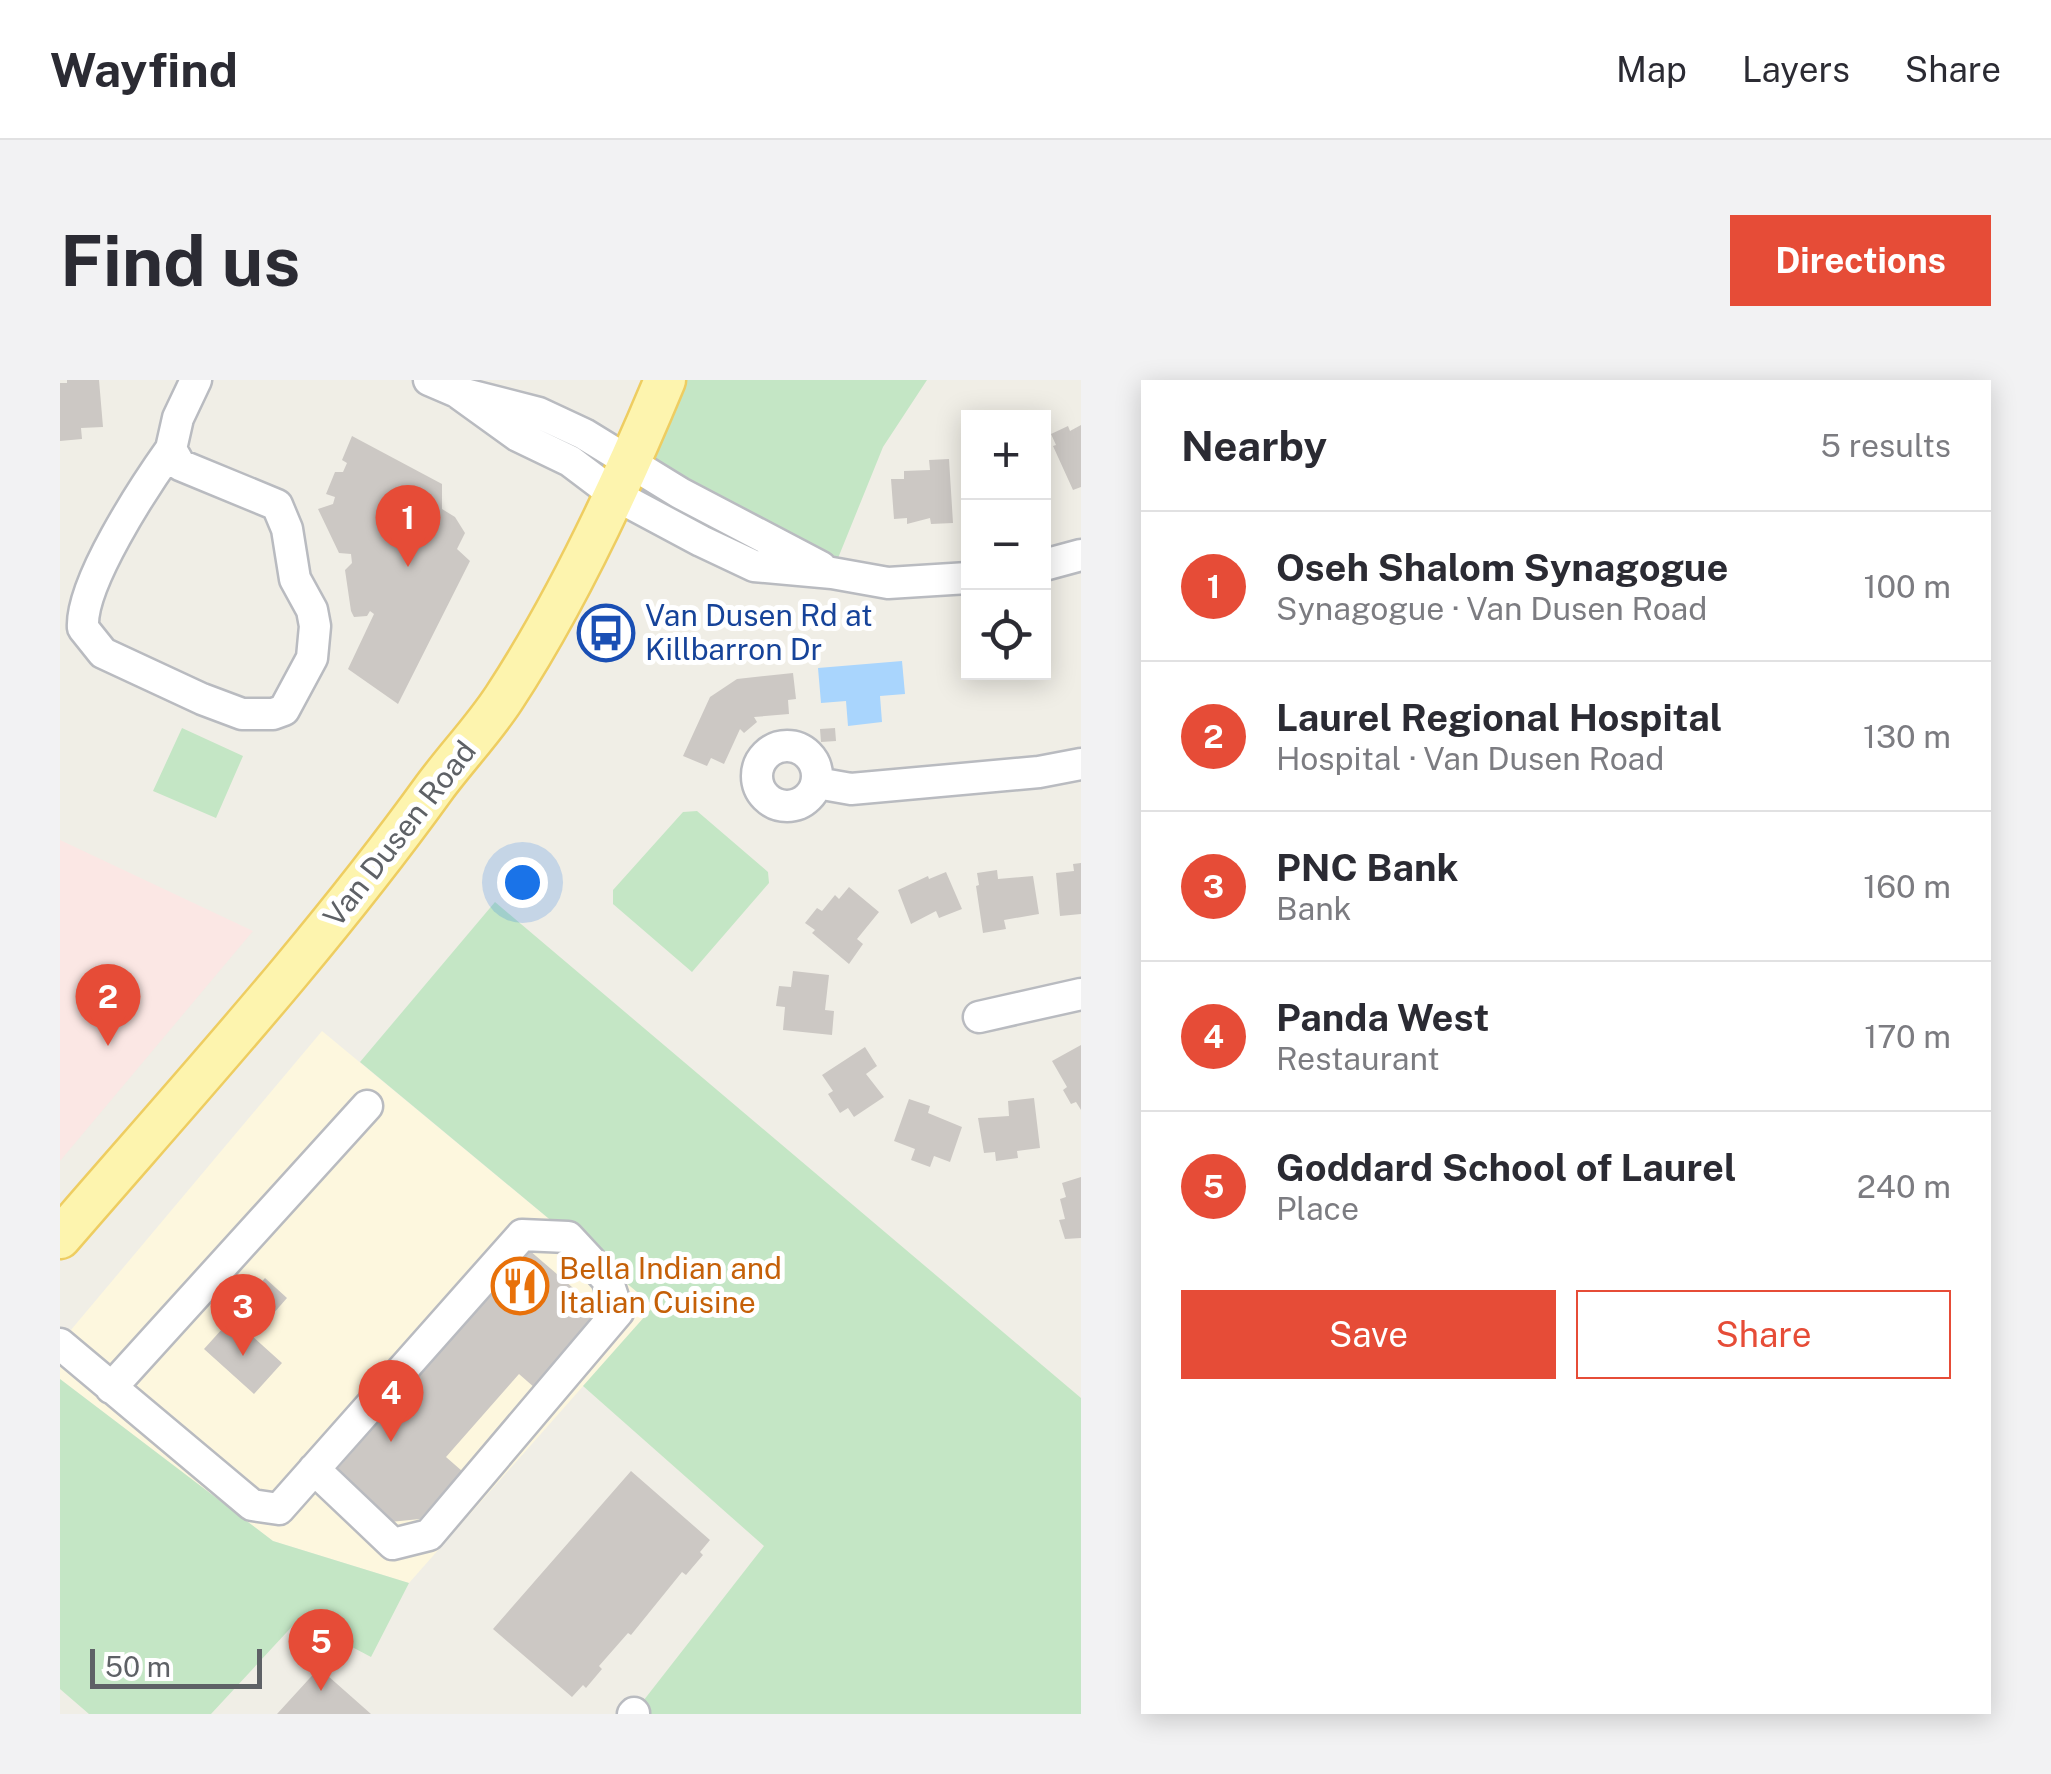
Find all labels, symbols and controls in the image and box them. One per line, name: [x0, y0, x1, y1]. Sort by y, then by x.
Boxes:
text: Wayfind: [50, 41, 238, 98]
text: Map: [1616, 49, 1687, 90]
text: Layers: [1742, 49, 1850, 90]
text: Share: [1905, 49, 2001, 90]
button: Directions: [1730, 215, 1991, 306]
text: Find us: [60, 219, 300, 302]
map controls: [961, 410, 1051, 680]
button: +: [961, 410, 1051, 500]
text: Nearby: [1181, 421, 1327, 470]
text: 5 results: [1820, 427, 1951, 464]
pin: 1: [376, 484, 440, 567]
button: −: [961, 500, 1051, 590]
text: Oseh Shalom Synagogue: [1276, 545, 1728, 590]
text: 1: [1207, 568, 1220, 605]
text: 100 m: [1864, 568, 1951, 605]
button: locate: [961, 590, 1051, 680]
text: Synagogue · Van Dusen Road: [1276, 590, 1707, 627]
place label: Van Dusen Rd at Killbarron Dr: [645, 597, 873, 667]
bus stop icon: Van Dusen Rd at Killbarron Dr: [576, 603, 636, 663]
text: Laurel Regional Hospital: [1276, 695, 1722, 740]
text: 2: [1203, 718, 1224, 755]
text: 130 m: [1863, 718, 1951, 755]
street label: Van Dusen Road: [315, 733, 483, 934]
text: Hospital · Van Dusen Road: [1276, 740, 1664, 777]
text: PNC Bank: [1276, 845, 1458, 890]
your location: [497, 857, 548, 908]
text: 3: [1203, 868, 1224, 905]
text: 160 m: [1863, 868, 1951, 905]
text: Bank: [1276, 890, 1352, 927]
pin: 2: [75, 964, 140, 1046]
text: Panda West: [1276, 995, 1489, 1040]
text: 4: [1203, 1018, 1224, 1055]
text: 170 m: [1864, 1018, 1951, 1055]
text: Restaurant: [1276, 1040, 1440, 1077]
text: Goddard School of Laurel: [1276, 1145, 1737, 1190]
text: 5: [1203, 1168, 1224, 1205]
text: 240 m: [1857, 1168, 1951, 1205]
text: Place: [1276, 1190, 1359, 1227]
place label: Bella Indian and Italian Cuisine: [559, 1250, 782, 1320]
restaurant icon: Bella Indian and Italian Cuisine: [490, 1256, 550, 1316]
pin: 3: [210, 1274, 276, 1356]
button: Save: [1181, 1290, 1556, 1379]
button: Share: [1576, 1290, 1951, 1379]
pin: 4: [358, 1360, 424, 1442]
pin: 5: [288, 1608, 354, 1691]
scale bar: [90, 1644, 262, 1688]
text: 50 m: [105, 1650, 171, 1683]

